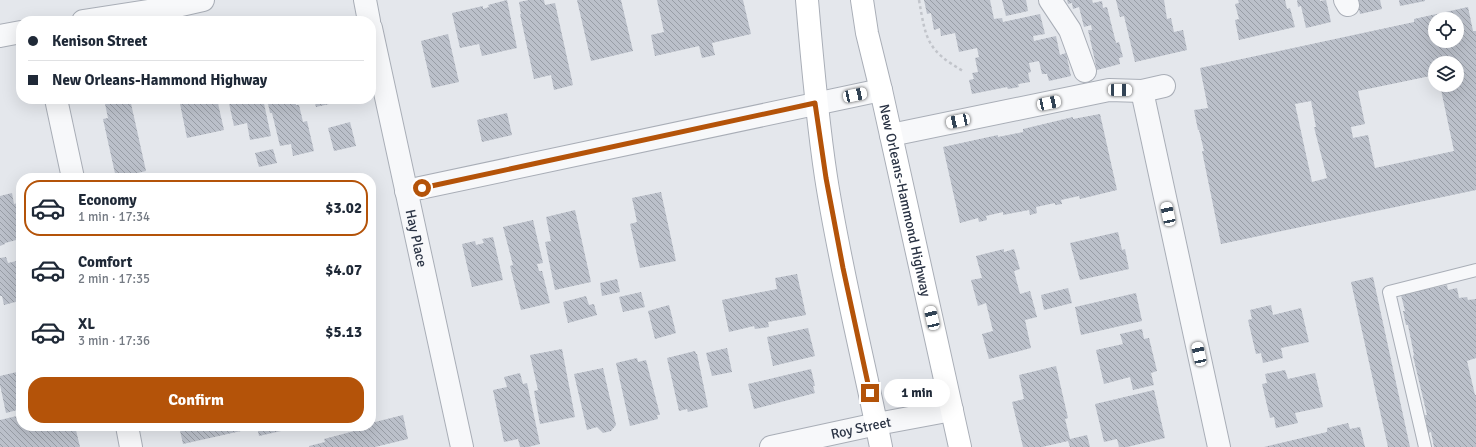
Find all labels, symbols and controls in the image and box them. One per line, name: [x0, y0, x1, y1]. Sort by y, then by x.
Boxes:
map controls: [1428, 12, 1464, 92]
button: locate: [1428, 12, 1464, 48]
text: Kenison Street: [52, 32, 147, 50]
button: layers: [1428, 56, 1464, 92]
text: New Orleans-Hammond Highway: [52, 71, 267, 89]
car: [1108, 84, 1132, 96]
car: [842, 87, 868, 103]
car: [1036, 95, 1062, 111]
street label: New Orleans-Hammond Highway: [875, 103, 935, 299]
car: [945, 113, 971, 129]
route start: [413, 179, 431, 197]
icon: car: [30, 190, 66, 226]
text: Economy: [78, 191, 137, 209]
text: $3.02: [325, 199, 362, 217]
car: [1160, 201, 1176, 227]
street label: Hay Place: [402, 208, 431, 269]
text: 1 min · 17:34: [78, 209, 150, 225]
icon: car: [30, 252, 66, 288]
text: Comfort: [78, 253, 132, 271]
text: $4.07: [325, 261, 362, 279]
text: 2 min · 17:35: [78, 271, 150, 287]
car: [923, 305, 941, 331]
icon: car: [30, 314, 66, 350]
text: XL: [78, 315, 95, 333]
text: $5.13: [325, 323, 362, 341]
text: 3 min · 17:36: [78, 333, 150, 349]
car: [1191, 341, 1207, 367]
button: Confirm: [28, 377, 364, 423]
callout: 1 min: [884, 379, 950, 407]
route end: [861, 384, 879, 402]
text: 1 min: [901, 385, 933, 401]
street label: Roy Street: [829, 414, 893, 443]

